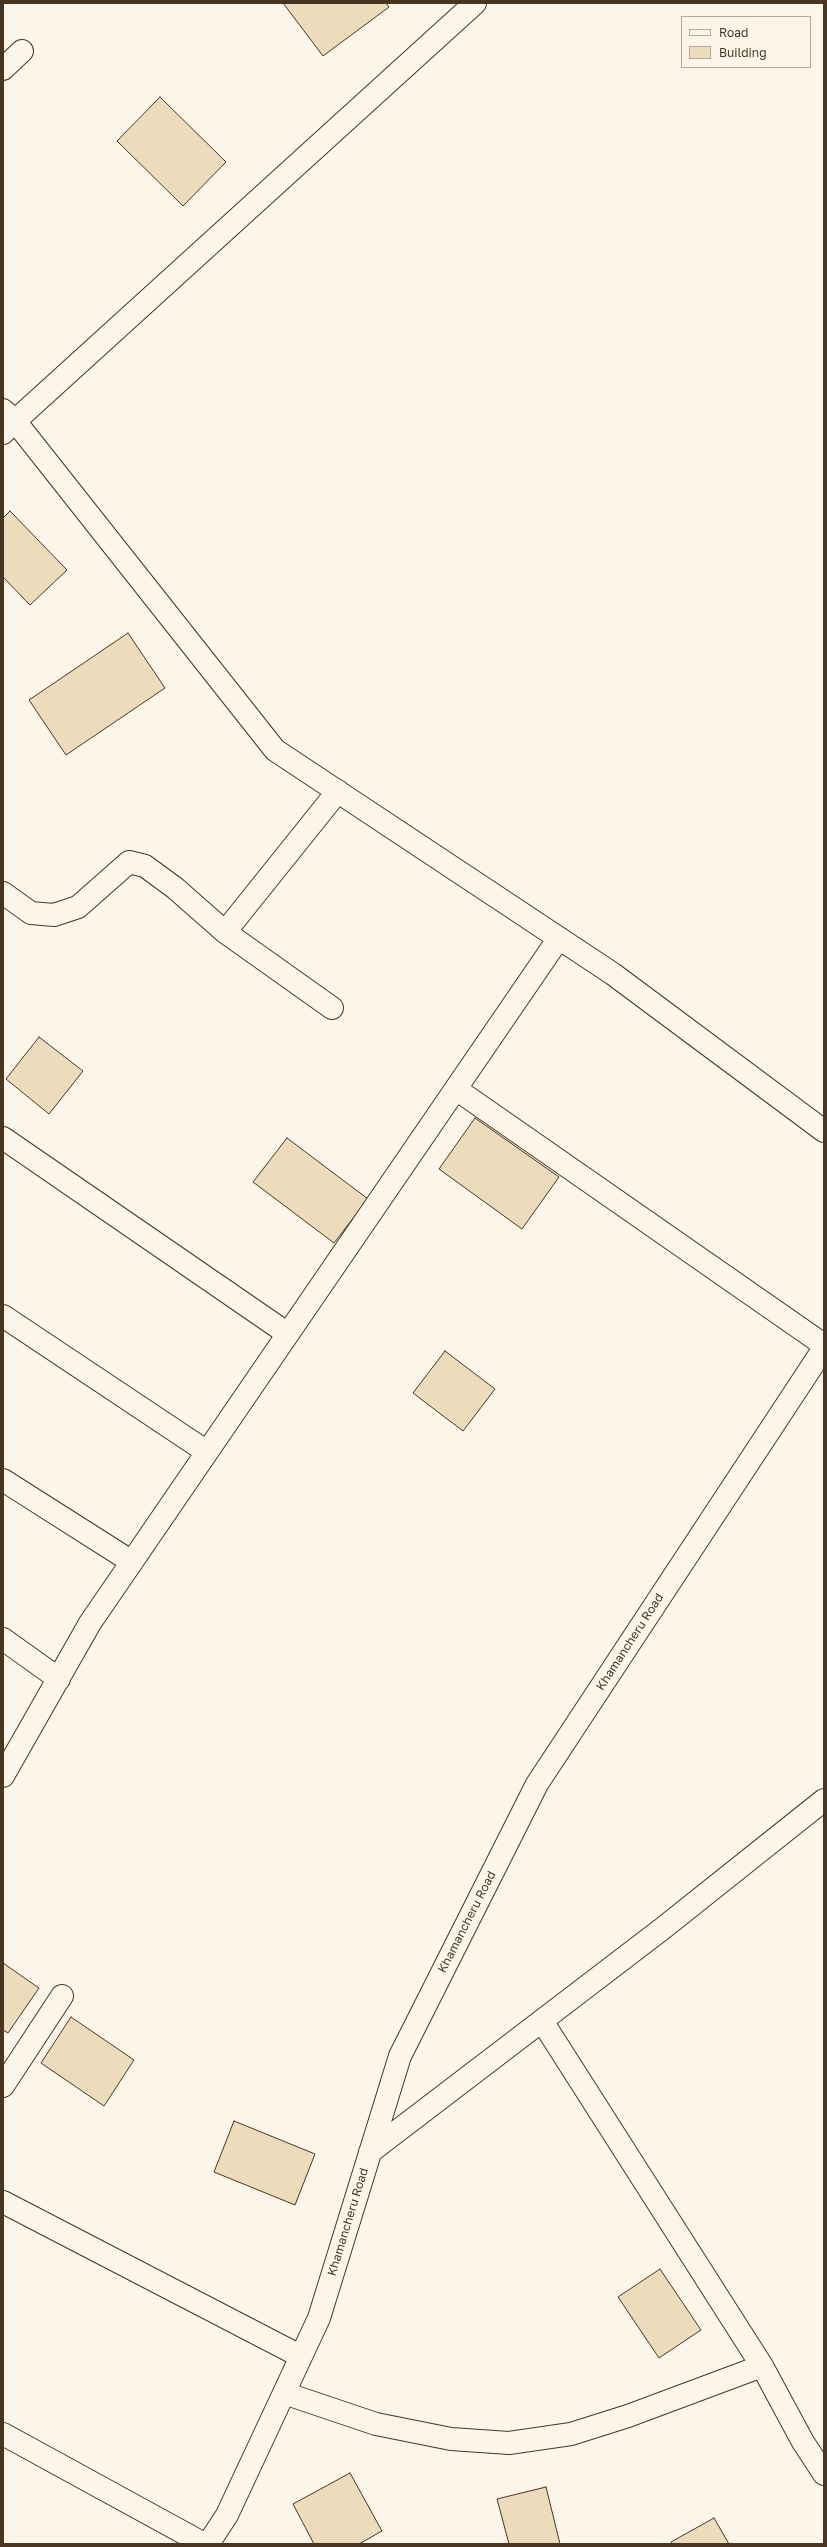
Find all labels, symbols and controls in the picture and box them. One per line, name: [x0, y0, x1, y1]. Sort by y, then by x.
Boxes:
legend: [681, 16, 811, 68]
text: Road: [719, 25, 748, 40]
text: Building: [719, 45, 767, 60]
street label: Khamancheru Road: [593, 1591, 667, 1693]
street label: Khamancheru Road: [435, 1869, 499, 1975]
street label: Khamancheru Road: [325, 2166, 371, 2278]

